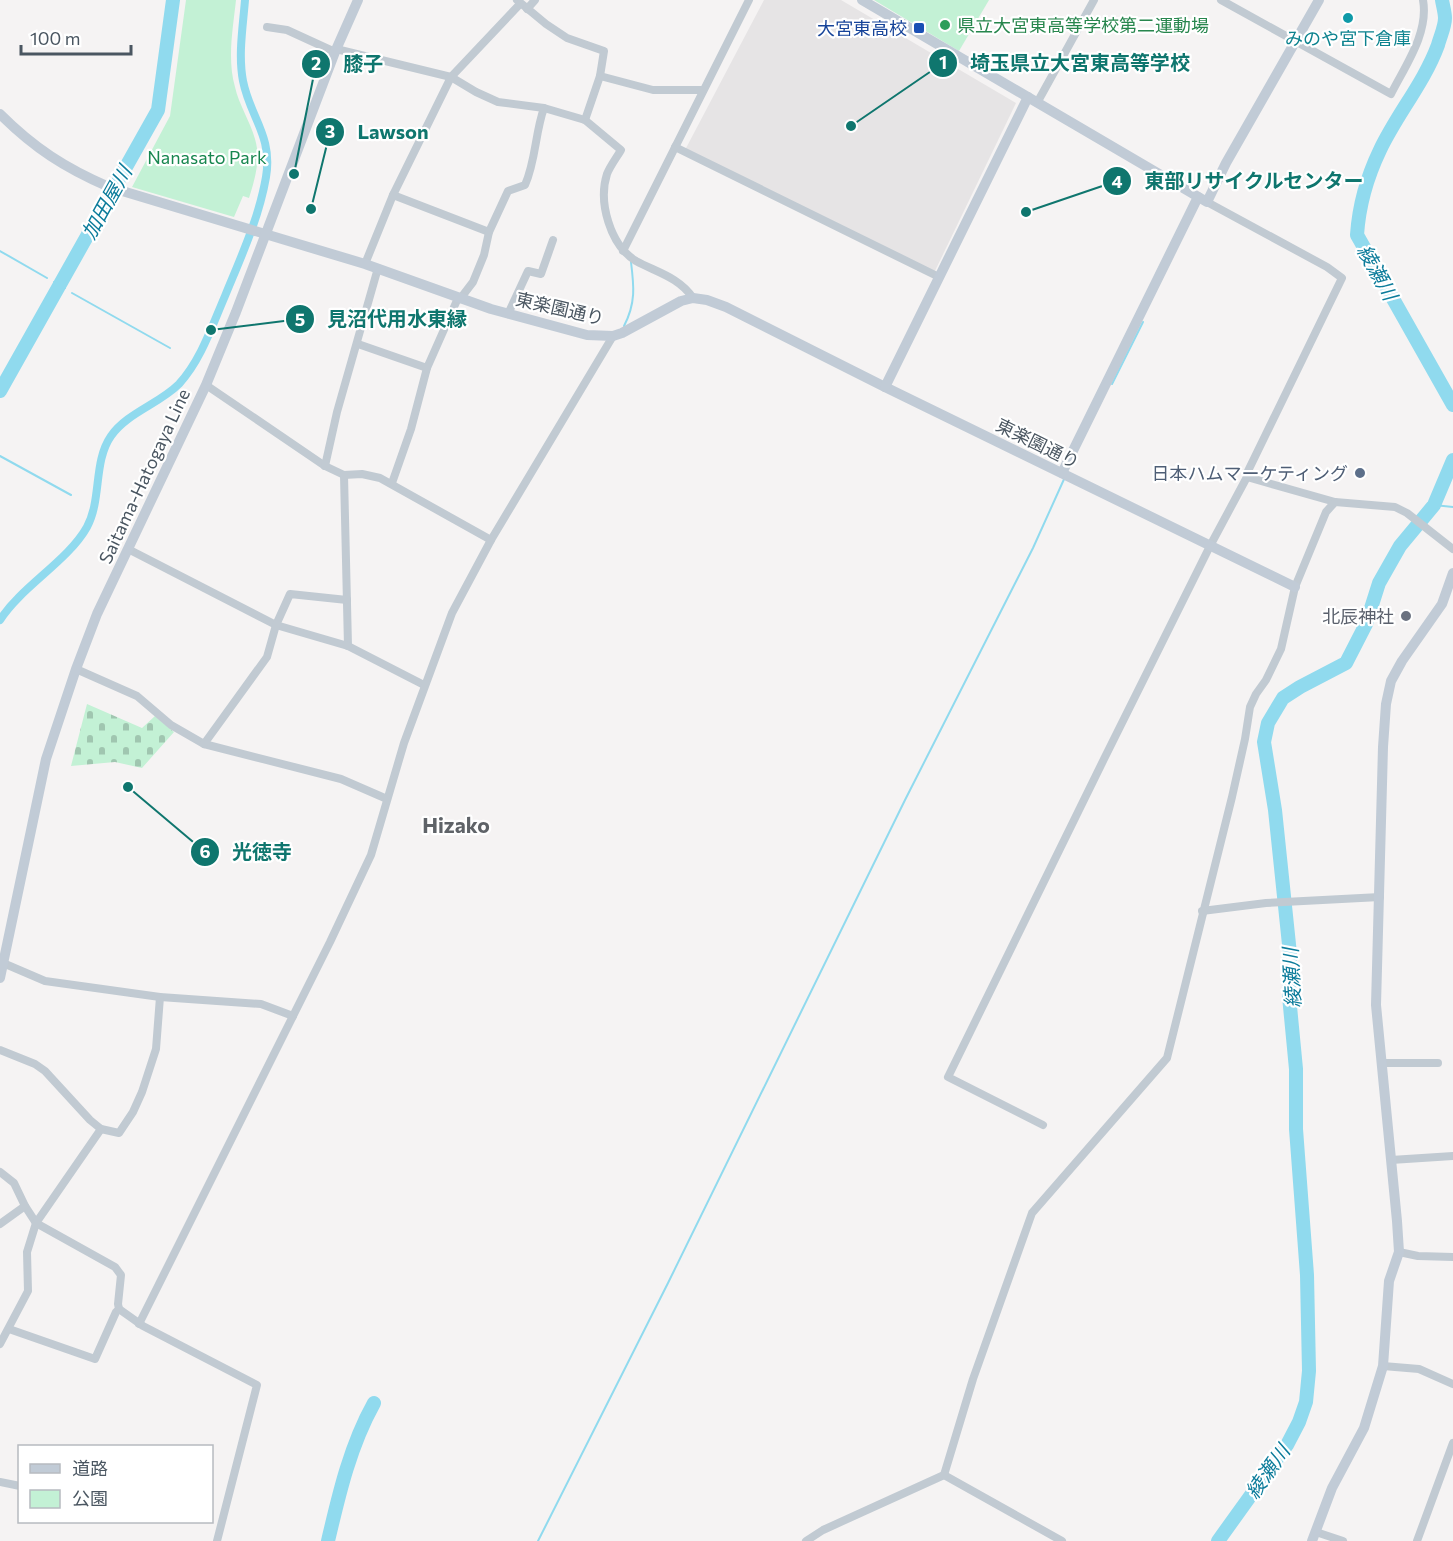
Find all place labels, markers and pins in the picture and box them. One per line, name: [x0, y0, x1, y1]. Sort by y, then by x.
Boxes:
marker: みのや宮下倉庫: [1341, 11, 1355, 25]
place label: 県立大宮東高等学校第二運動場: [957, 14, 1209, 36]
place label: 大宮東高校: [817, 17, 907, 39]
marker: 県立大宮東高等学校第二運動場: [938, 18, 952, 32]
marker: 大宮東高校: [912, 21, 926, 35]
place label: みのや宮下倉庫: [1285, 27, 1411, 49]
callout: 埼玉県立大宮東高等学校: [928, 44, 1202, 82]
callout: 膝子: [301, 45, 395, 83]
callout: Lawson: [315, 113, 440, 151]
callout: 東部リサイクルセンター: [1102, 162, 1376, 200]
callout: 見沼代用水東縁: [285, 300, 479, 338]
place label: 日本ハムマーケティング: [1151, 462, 1348, 484]
marker: 日本ハムマーケティング: [1353, 466, 1367, 480]
place label: 北辰神社: [1322, 605, 1394, 627]
marker: 北辰神社: [1399, 609, 1413, 623]
callout: 光徳寺: [190, 833, 304, 871]

